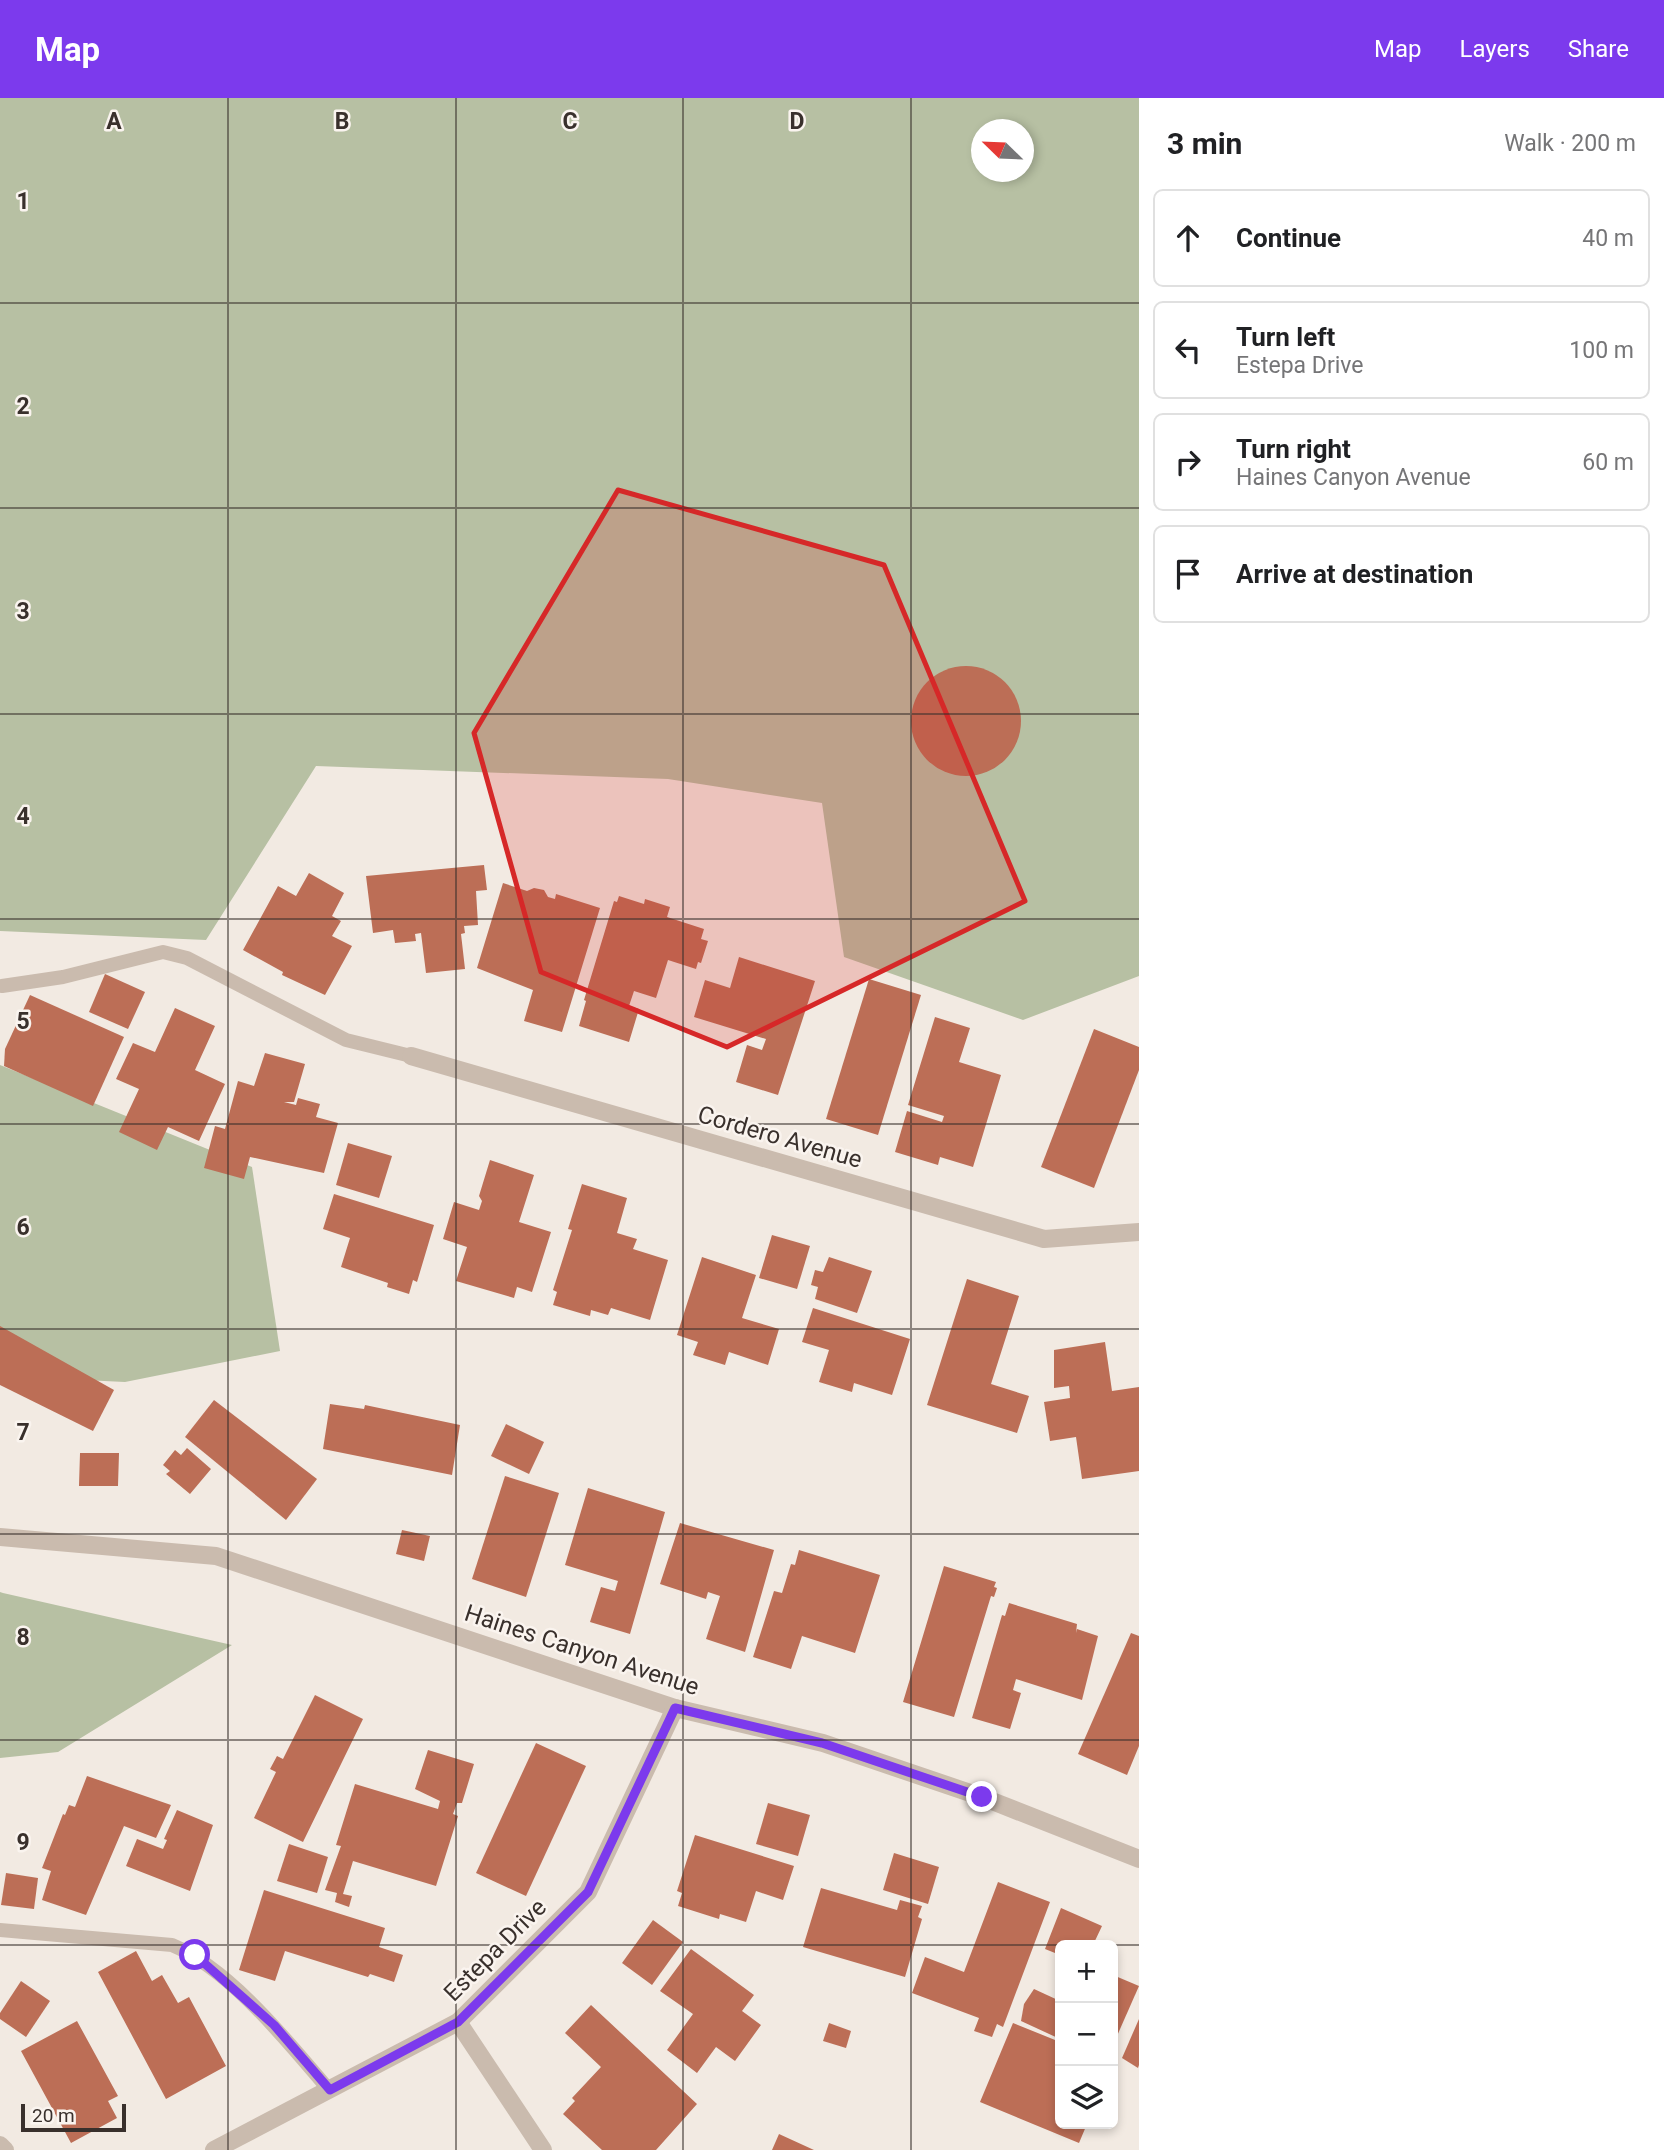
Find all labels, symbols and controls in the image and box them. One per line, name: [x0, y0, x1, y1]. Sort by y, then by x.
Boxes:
text: Map: [35, 30, 100, 69]
text: Map: [1374, 35, 1422, 63]
text: Layers: [1460, 35, 1530, 63]
text: Share: [1568, 35, 1629, 63]
text: A: [106, 108, 122, 135]
text: B: [335, 108, 349, 135]
text: C: [562, 108, 578, 135]
text: D: [790, 108, 804, 135]
north arrow: [971, 119, 1034, 182]
text: 3 min: [1167, 126, 1242, 161]
text: Walk · 200 m: [1504, 130, 1636, 157]
text: 1: [16, 188, 30, 215]
icon: ahead: [1169, 219, 1207, 257]
text: Continue: [1236, 223, 1341, 253]
text: 40 m: [1582, 225, 1634, 252]
text: Turn left: [1236, 322, 1335, 352]
icon: left: [1169, 331, 1207, 369]
text: 100 m: [1569, 337, 1634, 364]
text: Estepa Drive: [1236, 352, 1363, 379]
text: 2: [16, 393, 30, 420]
text: Turn right: [1236, 434, 1351, 464]
icon: right: [1169, 443, 1207, 481]
text: 60 m: [1582, 449, 1634, 476]
text: Haines Canyon Avenue: [1236, 464, 1471, 491]
icon: arrive: [1169, 555, 1207, 593]
text: Arrive at destination: [1236, 559, 1473, 589]
text: 3: [16, 598, 30, 625]
text: 4: [16, 803, 30, 830]
text: 5: [16, 1008, 30, 1035]
street label: Cordero Avenue: [695, 1100, 865, 1174]
text: 6: [16, 1214, 30, 1241]
text: 7: [16, 1419, 30, 1446]
street label: Haines Canyon Avenue: [461, 1599, 703, 1701]
text: 8: [16, 1624, 30, 1651]
route end: [966, 1781, 997, 1812]
text: 9: [16, 1829, 30, 1856]
street label: Estepa Drive: [438, 1893, 552, 2007]
route start: [179, 1939, 210, 1970]
map controls: [1055, 1940, 1118, 2129]
button: +: [1055, 1940, 1118, 2003]
button: −: [1055, 2003, 1118, 2066]
button: layers: [1055, 2066, 1118, 2129]
scale bar: [21, 2101, 126, 2133]
text: 20 m: [32, 2104, 75, 2127]

